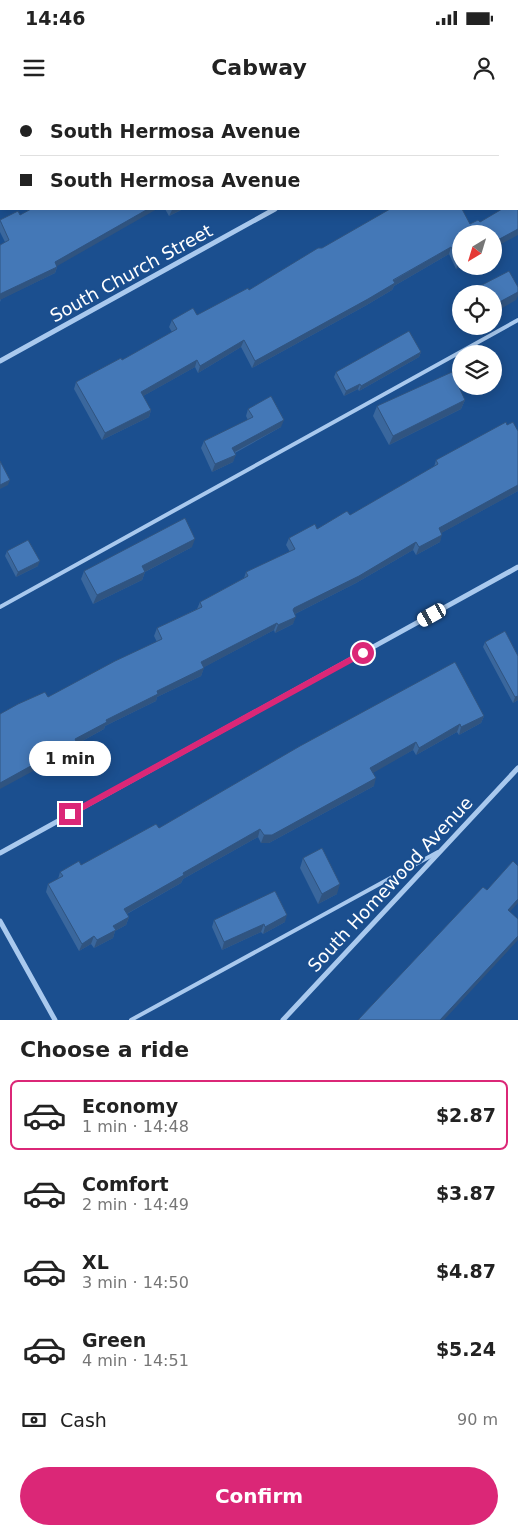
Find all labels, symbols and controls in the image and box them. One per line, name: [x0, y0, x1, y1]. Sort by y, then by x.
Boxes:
text: 14:46: [25, 7, 85, 29]
icon: menu: [20, 54, 48, 82]
icon: person: [470, 54, 498, 82]
text: Cabway: [211, 55, 307, 80]
text: South Hermosa Avenue: [50, 120, 300, 142]
text: South Hermosa Avenue: [50, 169, 300, 191]
street label: South Church Street: [46, 220, 216, 326]
north arrow: [452, 225, 502, 275]
map controls: [452, 225, 502, 395]
button: locate: [452, 285, 502, 335]
button: layers: [452, 345, 502, 395]
car: [415, 601, 448, 629]
route start: [352, 642, 374, 664]
callout: 1 min: [29, 742, 111, 776]
text: 1 min: [45, 749, 95, 768]
street label: South Homewood Avenue: [303, 792, 477, 976]
route end: [59, 803, 81, 825]
text: Choose a ride: [20, 1037, 189, 1062]
icon: car: [22, 1093, 67, 1138]
text: Economy: [82, 1095, 178, 1117]
text: $2.87: [436, 1104, 496, 1126]
text: 1 min · 14:48: [82, 1117, 189, 1136]
icon: car: [22, 1171, 67, 1216]
text: Comfort: [82, 1173, 169, 1195]
text: $3.87: [436, 1182, 496, 1204]
text: 2 min · 14:49: [82, 1195, 189, 1214]
icon: car: [22, 1249, 67, 1294]
text: XL: [82, 1251, 109, 1273]
text: $4.87: [436, 1260, 496, 1282]
text: 3 min · 14:50: [82, 1273, 189, 1292]
icon: car: [22, 1327, 67, 1372]
text: Green: [82, 1329, 146, 1351]
text: $5.24: [436, 1338, 496, 1360]
text: 4 min · 14:51: [82, 1351, 189, 1370]
icon: cash: [20, 1406, 48, 1434]
text: Cash: [60, 1409, 107, 1431]
text: 90 m: [457, 1410, 498, 1429]
button: Confirm: [20, 1467, 498, 1525]

